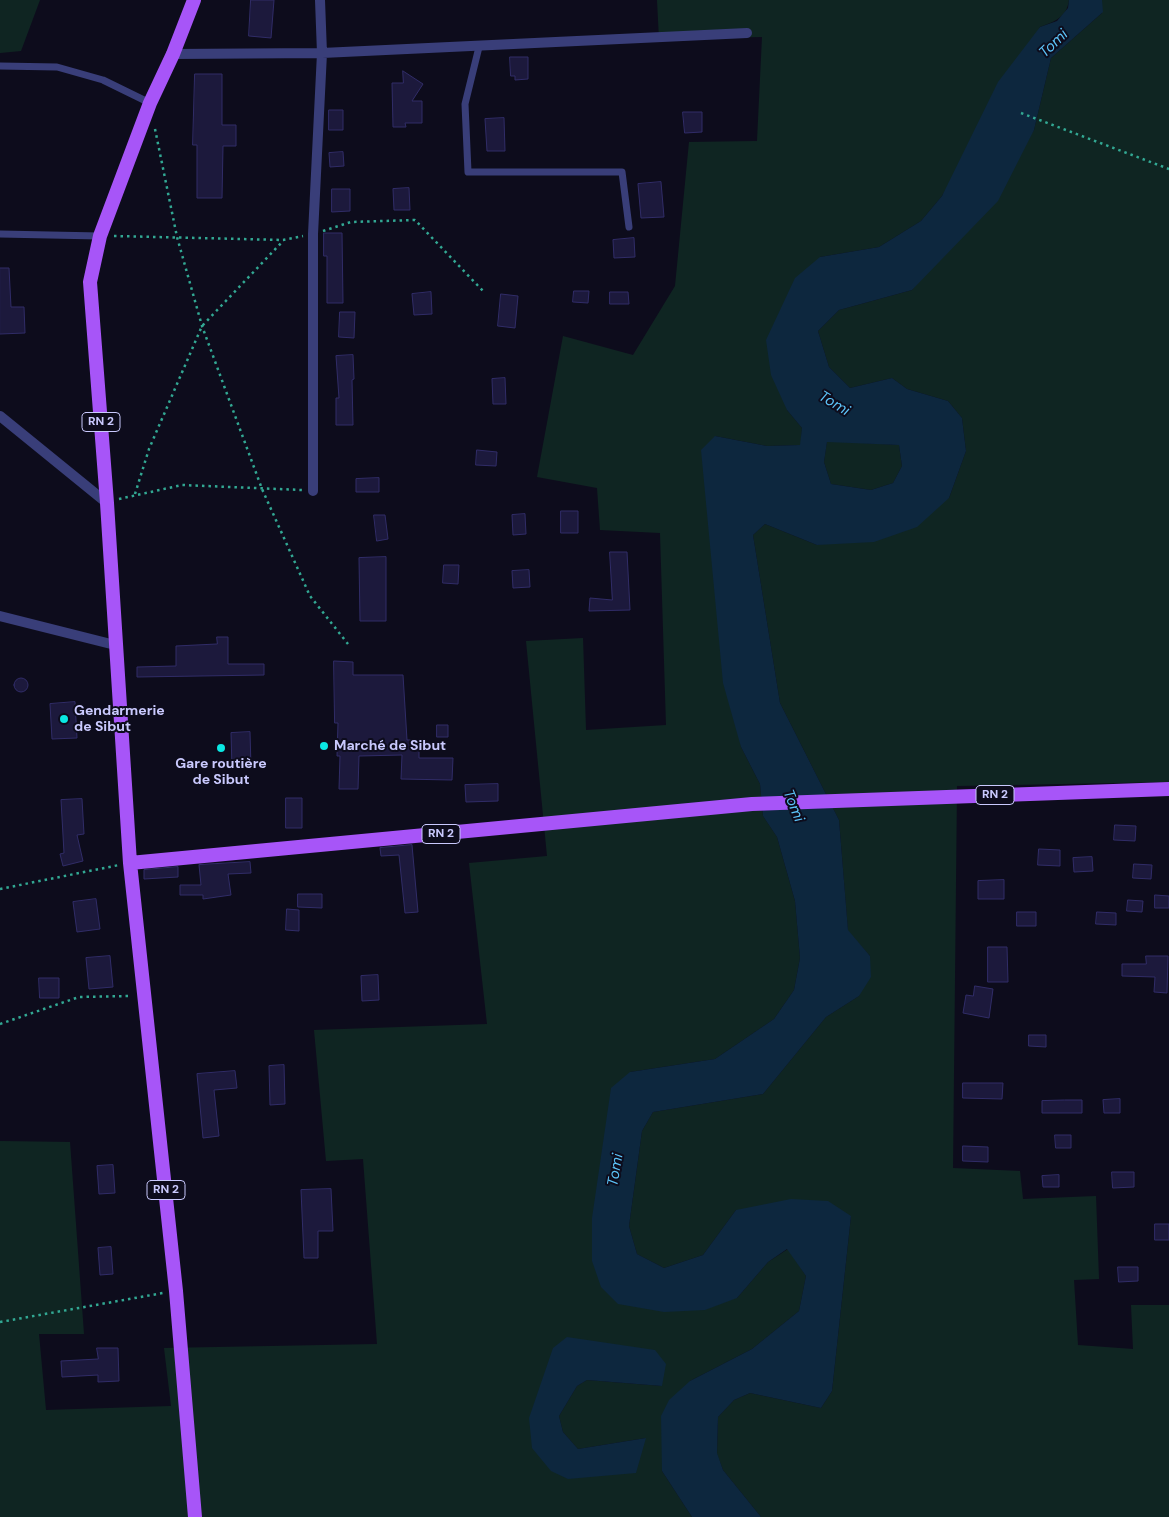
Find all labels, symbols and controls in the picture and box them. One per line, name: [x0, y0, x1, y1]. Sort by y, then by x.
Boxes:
water label: Tomi: [1036, 26, 1072, 62]
water label: Tomi: [815, 388, 853, 420]
road number: RN 2: [82, 412, 120, 432]
place label: Gendarmerie de Sibut: [74, 703, 165, 736]
marker: Gendarmerie de Sibut: [58, 713, 70, 725]
place label: Marché de Sibut: [334, 738, 446, 754]
marker: Marché de Sibut: [318, 740, 330, 752]
marker: Gare routière de Sibut: [215, 742, 227, 754]
place label: Gare routière de Sibut: [175, 756, 267, 789]
road number: RN 2: [976, 786, 1014, 804]
water label: Tomi: [778, 787, 808, 825]
road number: RN 2: [422, 824, 460, 844]
water label: Tomi: [604, 1152, 628, 1188]
road number: RN 2: [147, 1180, 185, 1200]

